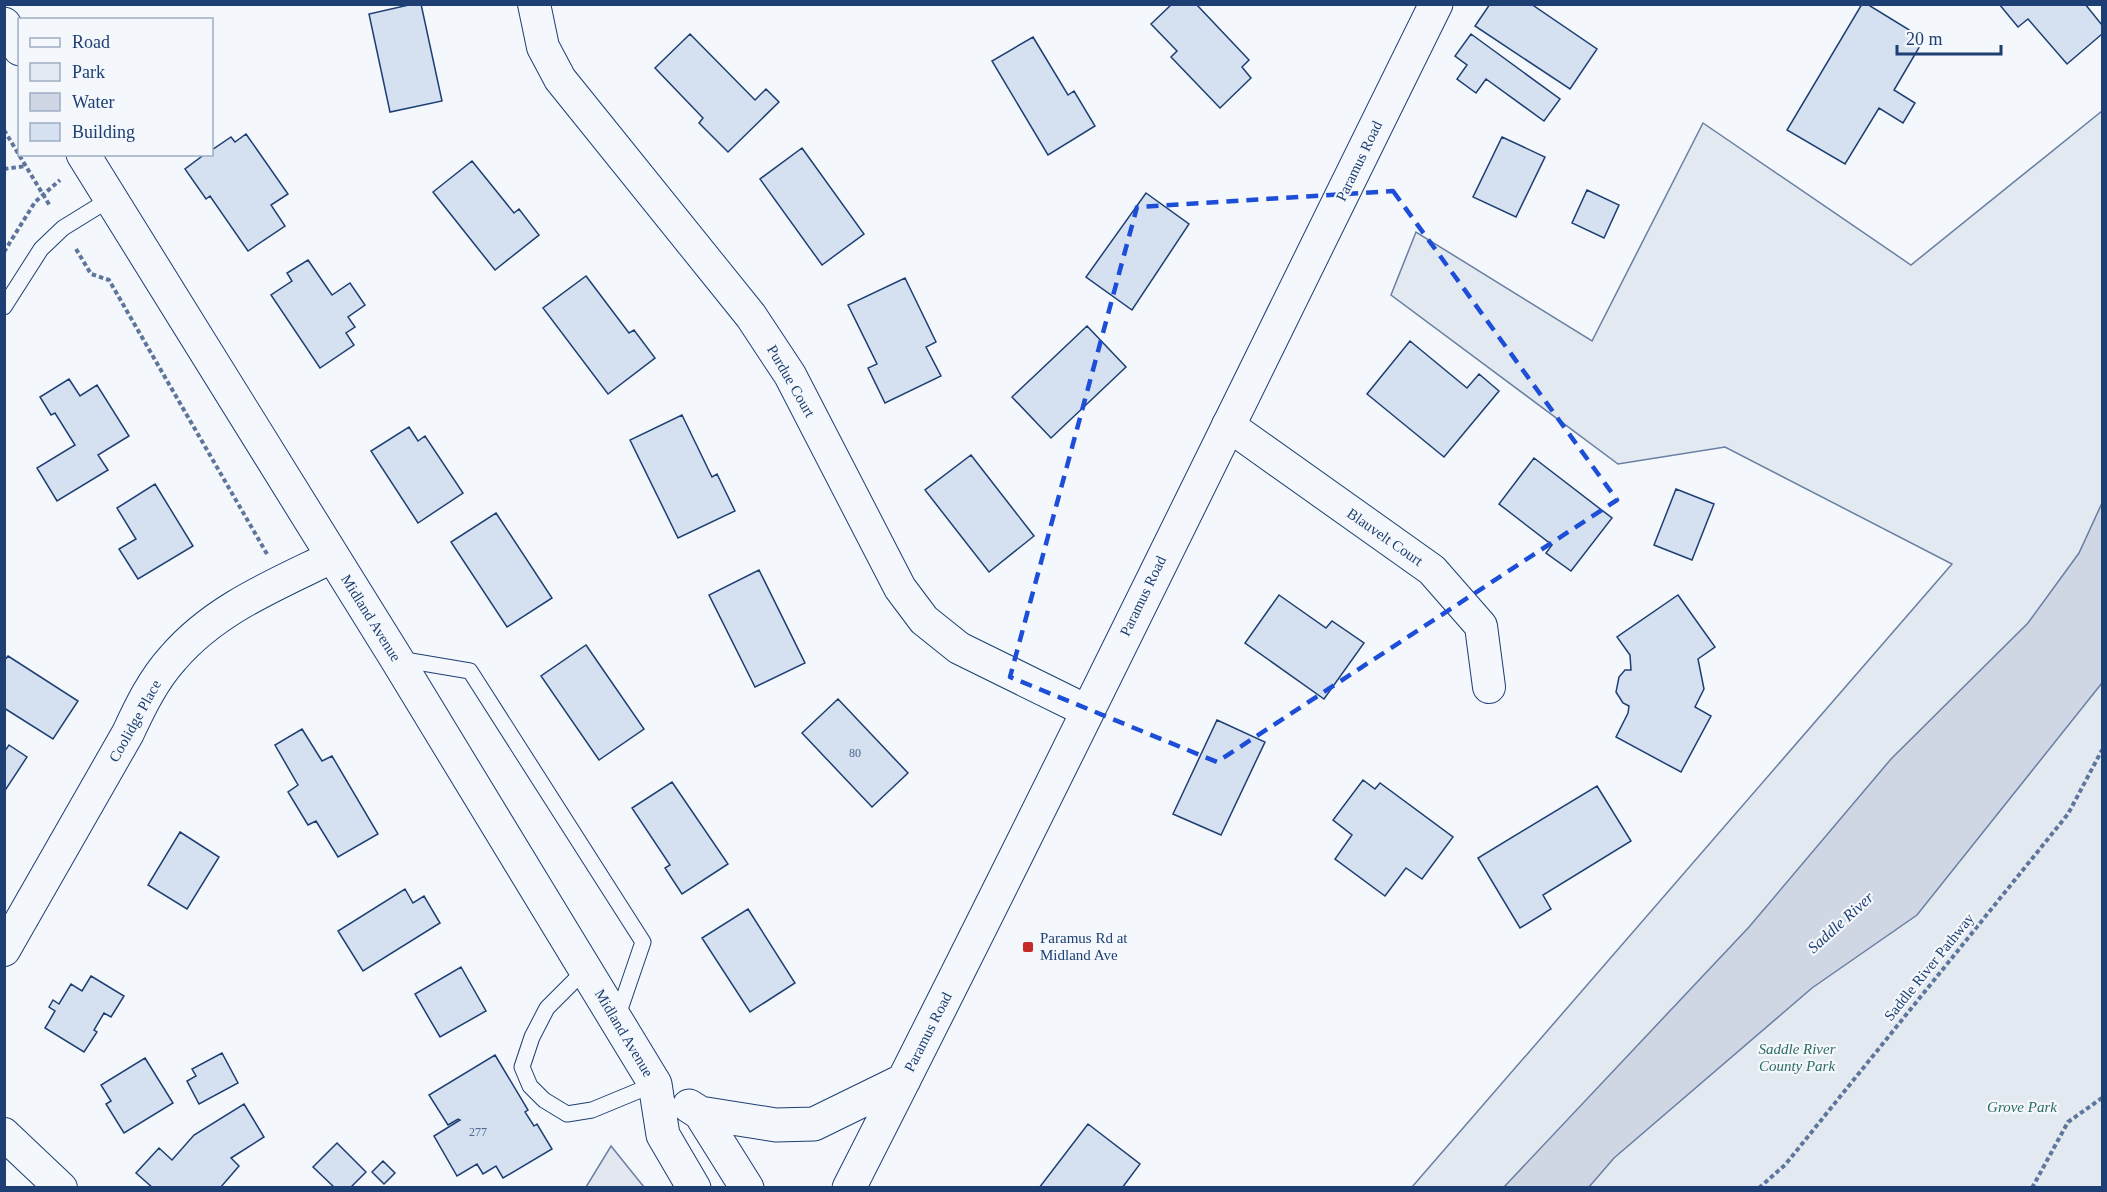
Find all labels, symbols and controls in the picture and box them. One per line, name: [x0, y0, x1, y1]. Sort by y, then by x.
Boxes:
legend: [18, 18, 213, 156]
scale bar: [1897, 18, 2000, 56]
text: 20 m: [1906, 29, 1943, 49]
text: Road: [72, 32, 110, 52]
text: Park: [72, 62, 105, 82]
text: Water: [72, 92, 115, 112]
street label: Paramus Road: [1333, 118, 1385, 204]
text: Building: [72, 122, 135, 142]
street label: Purdue Court: [764, 342, 818, 421]
street label: Blauvelt Court: [1344, 505, 1427, 569]
street label: Paramus Road: [1117, 553, 1169, 639]
street label: Midland Avenue: [338, 572, 404, 665]
street label: Coolidge Place: [106, 677, 164, 765]
house number: 80: [849, 746, 861, 760]
water label: Saddle River: [1804, 888, 1877, 956]
street label: Saddle River Pathway: [1881, 910, 1977, 1024]
place label: Paramus Rd at Midland Ave: [1040, 930, 1128, 963]
marker: Paramus Rd at Midland Ave: [1021, 940, 1035, 954]
street label: Midland Avenue: [592, 986, 657, 1080]
street label: Paramus Road: [901, 989, 955, 1074]
park label: Saddle River County Park: [1758, 1041, 1836, 1074]
park label: Grove Park: [1987, 1099, 2057, 1115]
house number: 277: [469, 1125, 487, 1139]

